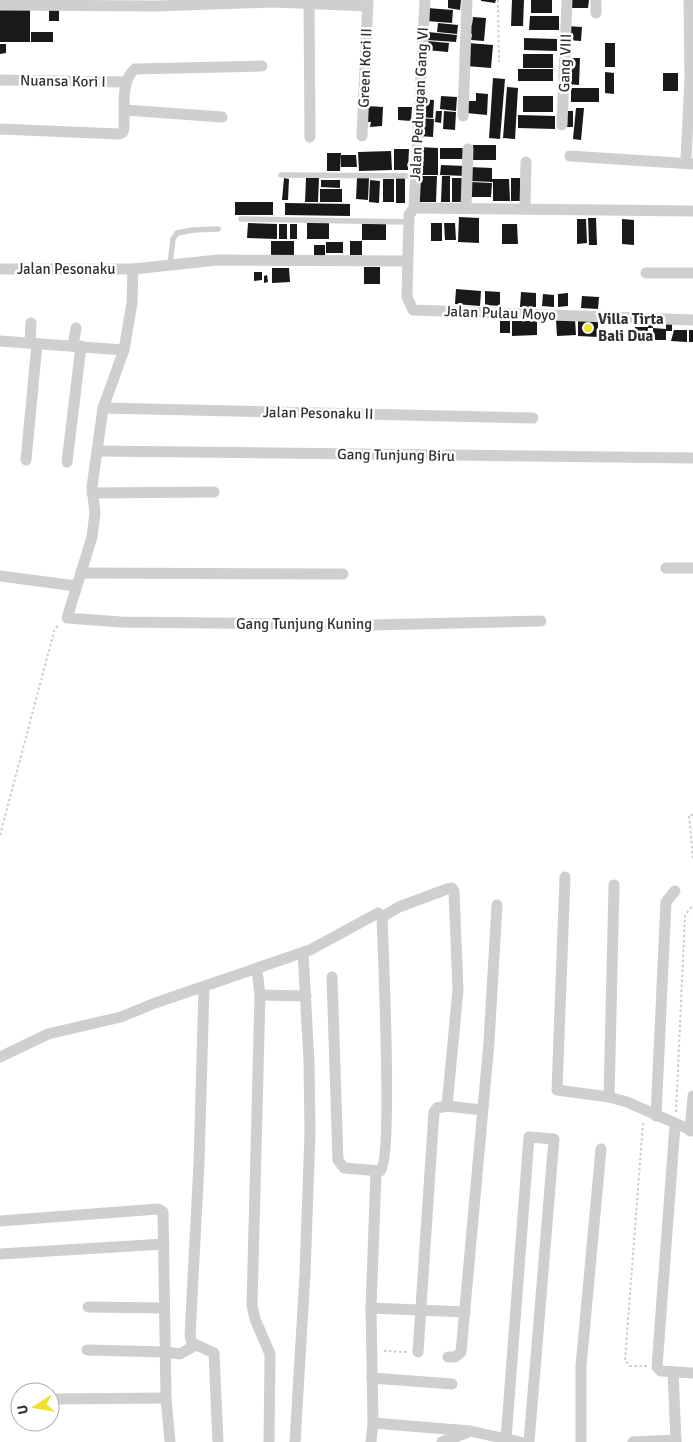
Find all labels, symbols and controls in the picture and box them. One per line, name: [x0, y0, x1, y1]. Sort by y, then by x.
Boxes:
street label: Jalan Pedungan Gang VI: [406, 27, 432, 181]
street label: Green Kori II: [355, 28, 375, 108]
street label: Gang VIII: [555, 33, 575, 93]
street label: Nuansa Kori I: [20, 71, 106, 91]
street label: Jalan Pesonaku: [17, 260, 115, 278]
street label: Jalan Pulau Moyo: [444, 302, 556, 324]
place label: Villa Tirta Bali Dua: [598, 310, 664, 345]
marker: Villa Tirta Bali Dua: [582, 322, 594, 334]
street label: Jalan Pesonaku II: [262, 403, 374, 423]
street label: Gang Tunjung Biru: [337, 445, 455, 465]
street label: Gang Tunjung Kuning: [236, 615, 372, 633]
north arrow: [10, 1382, 60, 1432]
text: U: [13, 1403, 32, 1416]

